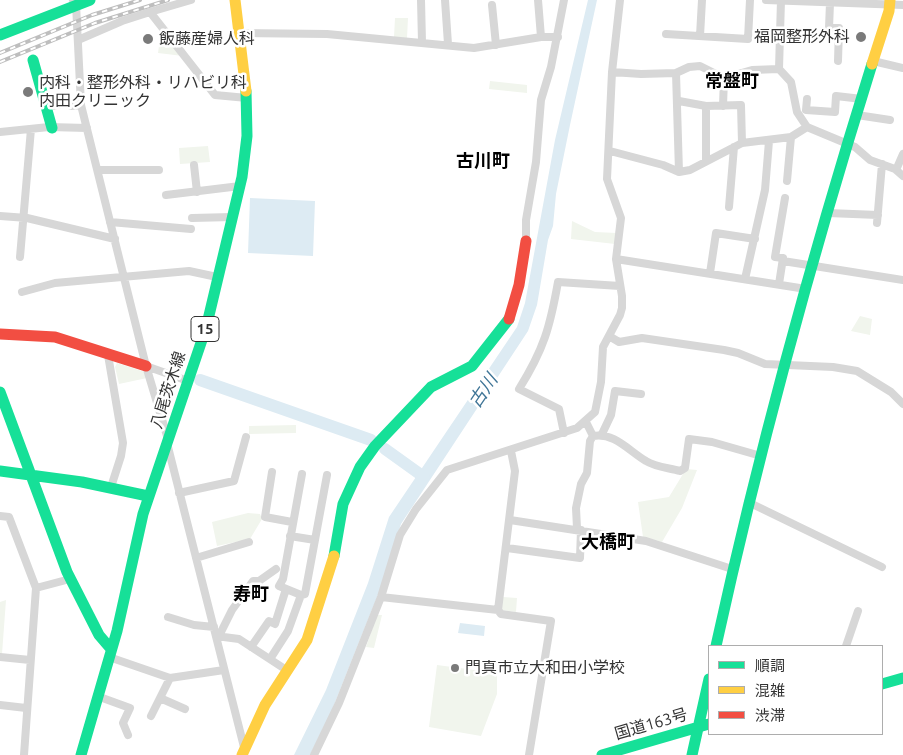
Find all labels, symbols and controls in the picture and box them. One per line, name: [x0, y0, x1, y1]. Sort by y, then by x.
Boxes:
place label: 福岡整形外科: [754, 27, 850, 47]
place label: 飯藤産婦人科: [159, 29, 255, 49]
marker: 福岡整形外科: [854, 30, 868, 44]
marker: 飯藤産婦人科: [141, 32, 155, 46]
district label: 常盤町: [705, 70, 759, 92]
place label: 内科・整形外科・リハビリ科 内田クリニック: [39, 73, 247, 111]
marker: 内科・整形外科・リハビリ科 内田クリニック: [21, 85, 35, 99]
district label: 古川町: [456, 150, 510, 172]
road number: 15: [191, 316, 219, 342]
street label: 八尾茨木線: [147, 349, 189, 431]
water label: 古川: [464, 370, 502, 412]
district label: 大橋町: [581, 531, 635, 553]
district label: 寿町: [233, 583, 269, 605]
legend: [708, 645, 883, 735]
text: 順調: [755, 657, 785, 674]
place label: 門真市立大和田小学校: [465, 658, 625, 678]
marker: 門真市立大和田小学校: [449, 662, 461, 674]
text: 混雑: [755, 682, 785, 699]
street label: 国道163号: [612, 704, 690, 744]
text: 渋滞: [755, 707, 785, 724]

